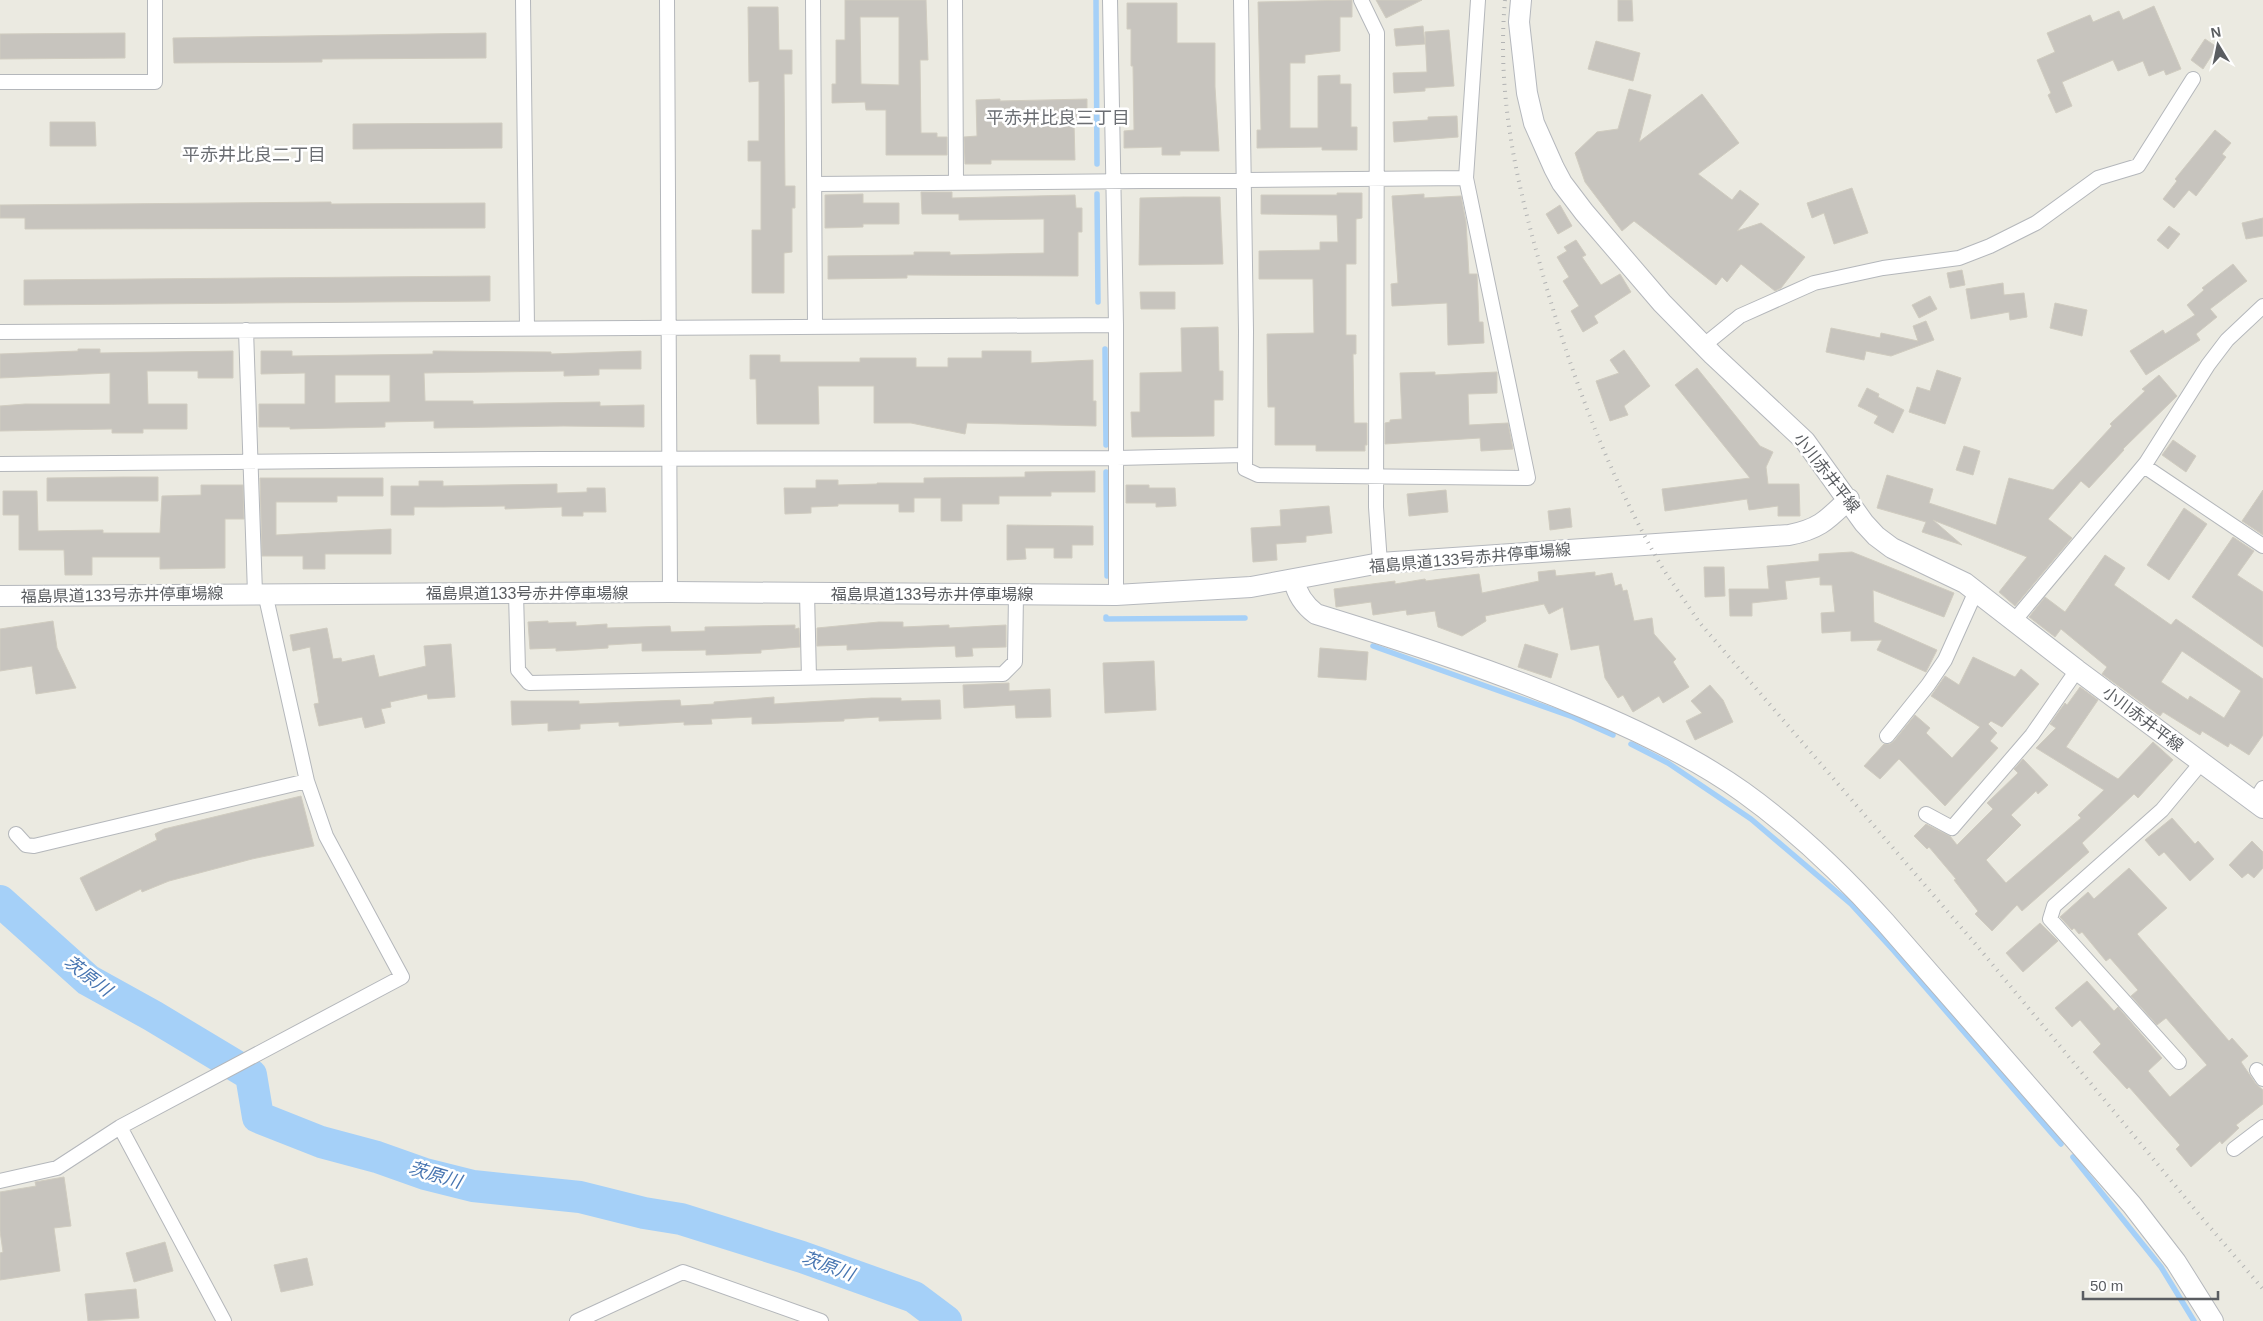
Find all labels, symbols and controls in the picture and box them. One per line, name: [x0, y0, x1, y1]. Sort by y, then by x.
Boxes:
north arrow: [2193, 20, 2243, 70]
text: N: [2209, 23, 2222, 41]
district label: 平赤井比良三丁目: [986, 108, 1130, 128]
district label: 平赤井比良二丁目: [182, 145, 326, 165]
street label: 小川赤井平線: [1791, 430, 1863, 516]
street label: 福島県道133号赤井停車場線: [1368, 541, 1572, 575]
street label: 福島県道133号赤井停車場線: [21, 585, 223, 605]
street label: 福島県道133号赤井停車場線: [426, 585, 628, 602]
street label: 福島県道133号赤井停車場線: [831, 586, 1033, 603]
street label: 小川赤井平線: [2100, 683, 2186, 755]
water label: 茨原川: [60, 952, 117, 1001]
water label: 茨原川: [406, 1158, 466, 1193]
water label: 茨原川: [799, 1247, 859, 1285]
scale bar: [2083, 1268, 2218, 1300]
text: 50 m: [2090, 1277, 2123, 1294]

